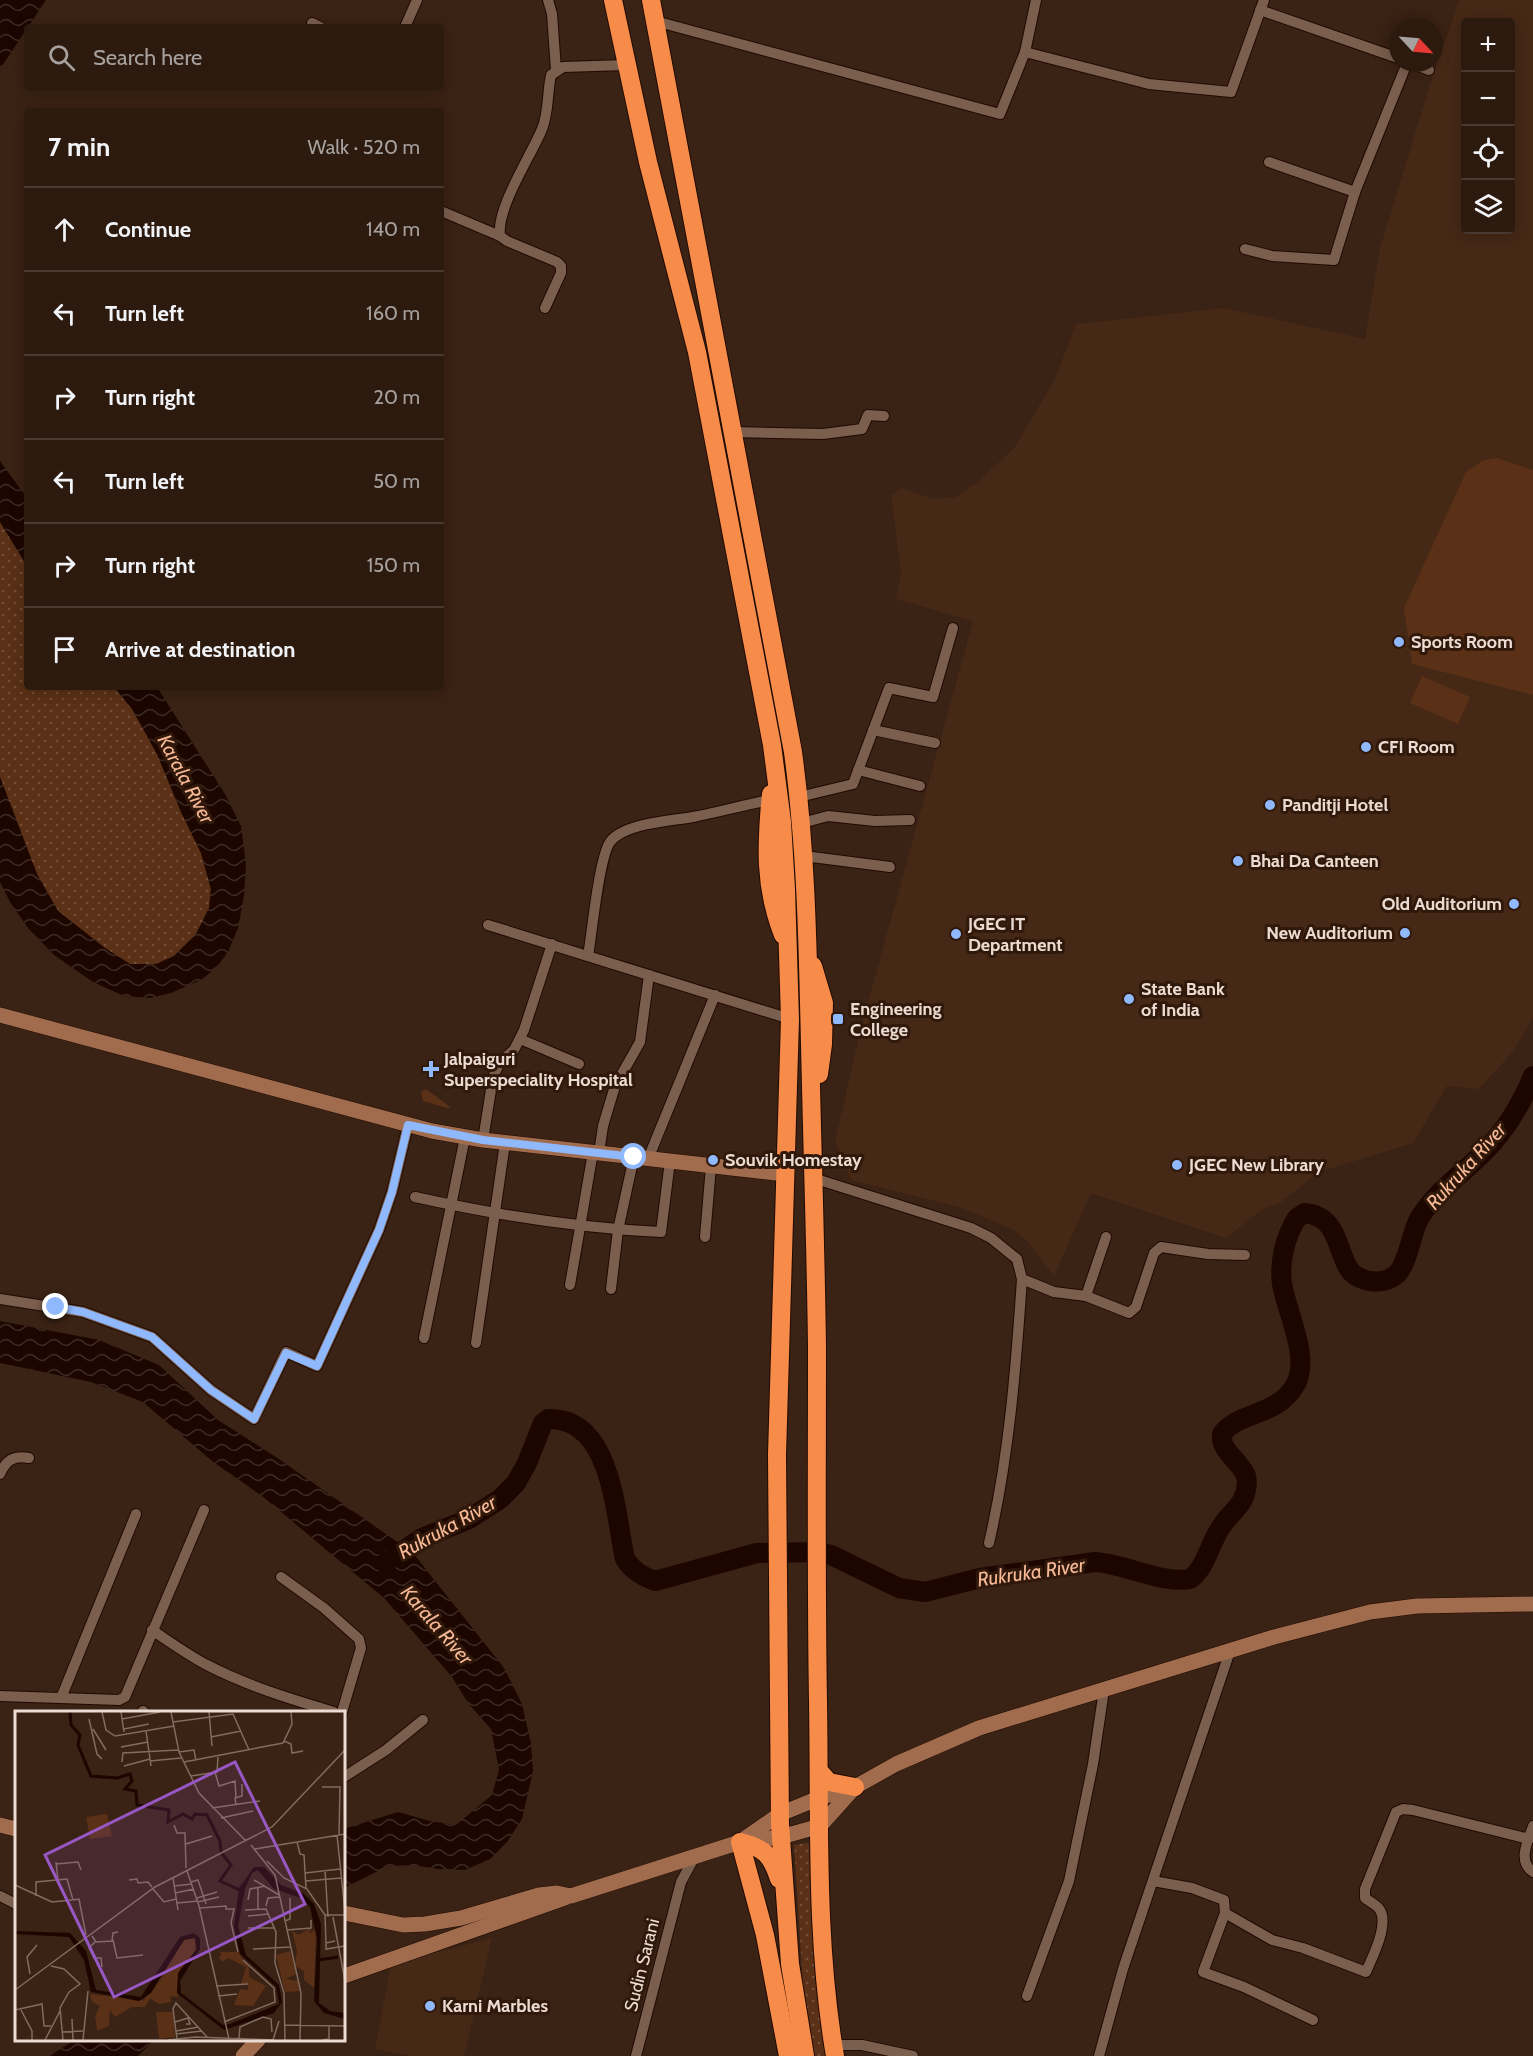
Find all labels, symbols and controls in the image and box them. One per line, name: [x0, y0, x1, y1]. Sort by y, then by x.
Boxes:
north arrow: [1389, 18, 1443, 72]
map controls: [1461, 18, 1515, 234]
button: +: [1461, 18, 1515, 72]
search box: [24, 24, 444, 90]
icon: search: [45, 41, 78, 74]
text: Search here: [93, 44, 202, 71]
button: −: [1461, 72, 1515, 126]
button: locate: [1461, 126, 1515, 180]
text: 7 min: [48, 131, 110, 163]
text: Walk · 520 m: [308, 135, 420, 159]
button: layers: [1461, 180, 1515, 234]
icon: ahead: [48, 213, 81, 246]
text: Continue: [105, 216, 191, 243]
text: 140 m: [366, 217, 420, 241]
icon: left: [48, 297, 81, 330]
text: Turn left: [105, 300, 184, 327]
text: 160 m: [366, 301, 420, 325]
icon: right: [48, 381, 81, 414]
text: Turn right: [105, 384, 195, 411]
text: 20 m: [374, 385, 420, 409]
icon: left: [48, 465, 81, 498]
text: Turn left: [105, 468, 184, 495]
text: 50 m: [373, 469, 420, 493]
icon: right: [48, 549, 81, 582]
text: Turn right: [105, 552, 195, 579]
text: 150 m: [367, 553, 420, 577]
place label: Sports Room: [1411, 631, 1513, 653]
icon: arrive: [48, 633, 81, 666]
marker: Sports Room: [1392, 635, 1406, 649]
text: Arrive at destination: [105, 636, 295, 663]
water label: Karala River: [153, 730, 220, 828]
place label: CFI Room: [1378, 736, 1455, 758]
marker: CFI Room: [1359, 740, 1373, 754]
place label: Panditji Hotel: [1282, 794, 1388, 816]
marker: Panditji Hotel: [1263, 798, 1277, 812]
place label: Bhai Da Canteen: [1250, 850, 1379, 872]
marker: Bhai Da Canteen: [1231, 854, 1245, 868]
place label: Old Auditorium: [1382, 893, 1502, 915]
marker: Old Auditorium: [1507, 897, 1521, 911]
place label: JGEC IT Department: [967, 913, 1062, 956]
place label: New Auditorium: [1266, 922, 1393, 944]
marker: New Auditorium: [1398, 926, 1412, 940]
marker: JGEC IT Department: [949, 927, 963, 941]
place label: State Bank of India: [1141, 978, 1225, 1021]
marker: State Bank of India: [1122, 992, 1136, 1006]
place label: Engineering College: [850, 998, 942, 1041]
marker: Engineering College: [831, 1012, 845, 1026]
place label: Jalpaiguri Superspeciality Hospital: [443, 1048, 633, 1091]
marker: Jalpaiguri Superspeciality Hospital: [422, 1060, 440, 1078]
water label: Rukruka River: [1421, 1117, 1512, 1214]
route start: [620, 1143, 646, 1169]
place label: Souvik Homestay: [725, 1149, 862, 1171]
marker: Souvik Homestay: [706, 1153, 720, 1167]
place label: JGEC New Library: [1188, 1154, 1324, 1176]
marker: JGEC New Library: [1170, 1158, 1184, 1172]
route end: [42, 1293, 68, 1319]
water label: Rukruka River: [394, 1490, 501, 1564]
water label: Rukruka River: [976, 1552, 1087, 1591]
water label: Karala River: [396, 1580, 479, 1670]
inset map: [15, 1711, 345, 2041]
street label: Sudin Sarani: [620, 1916, 664, 2014]
place label: Karni Marbles: [442, 1995, 548, 2017]
marker: Karni Marbles: [423, 1999, 437, 2013]

